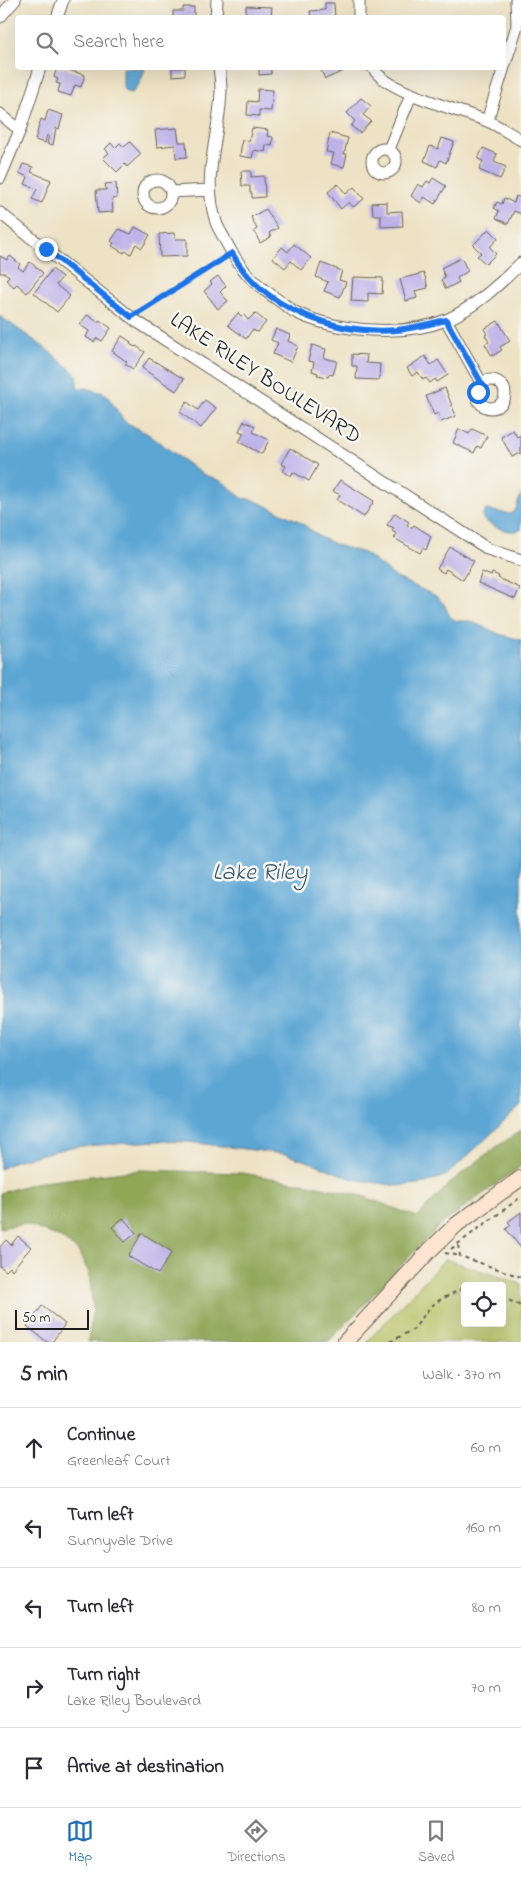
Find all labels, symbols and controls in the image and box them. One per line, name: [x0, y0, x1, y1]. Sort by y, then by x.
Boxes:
search box: [15, 15, 506, 70]
icon: search: [33, 29, 61, 57]
text: Search here: [73, 29, 164, 56]
route end: [35, 238, 58, 261]
street label: LAKE RILEY BOULEVARD: [163, 305, 367, 453]
route start: [467, 381, 490, 404]
water label: Lake Riley: [213, 856, 308, 891]
map controls: [461, 1282, 506, 1327]
button: locate: [461, 1282, 506, 1327]
scale bar: [15, 1307, 89, 1330]
text: 50 m: [22, 1308, 50, 1329]
text: 5 min: [20, 1360, 68, 1390]
text: Walk · 370 m: [422, 1363, 501, 1387]
text: Continue: [67, 1422, 135, 1449]
icon: ahead: [20, 1434, 48, 1462]
text: 60 m: [471, 1436, 501, 1460]
text: Greenleaf Court: [67, 1449, 171, 1473]
text: Turn left: [67, 1502, 134, 1529]
icon: left: [20, 1514, 48, 1542]
text: 160 m: [466, 1516, 501, 1540]
text: Sunnyvale Drive: [67, 1529, 173, 1553]
icon: left: [20, 1594, 48, 1622]
text: Turn left: [67, 1594, 134, 1621]
text: 80 m: [472, 1596, 501, 1620]
text: Turn right: [67, 1662, 140, 1689]
icon: right: [20, 1674, 48, 1702]
text: 70 m: [471, 1676, 501, 1700]
text: Lake Riley Boulevard: [67, 1689, 201, 1713]
icon: arrive: [20, 1754, 48, 1782]
text: Arrive at destination: [67, 1754, 224, 1781]
tab: Map: [66, 1817, 94, 1868]
tab: Directions: [227, 1817, 285, 1868]
tab: Saved: [418, 1817, 455, 1868]

